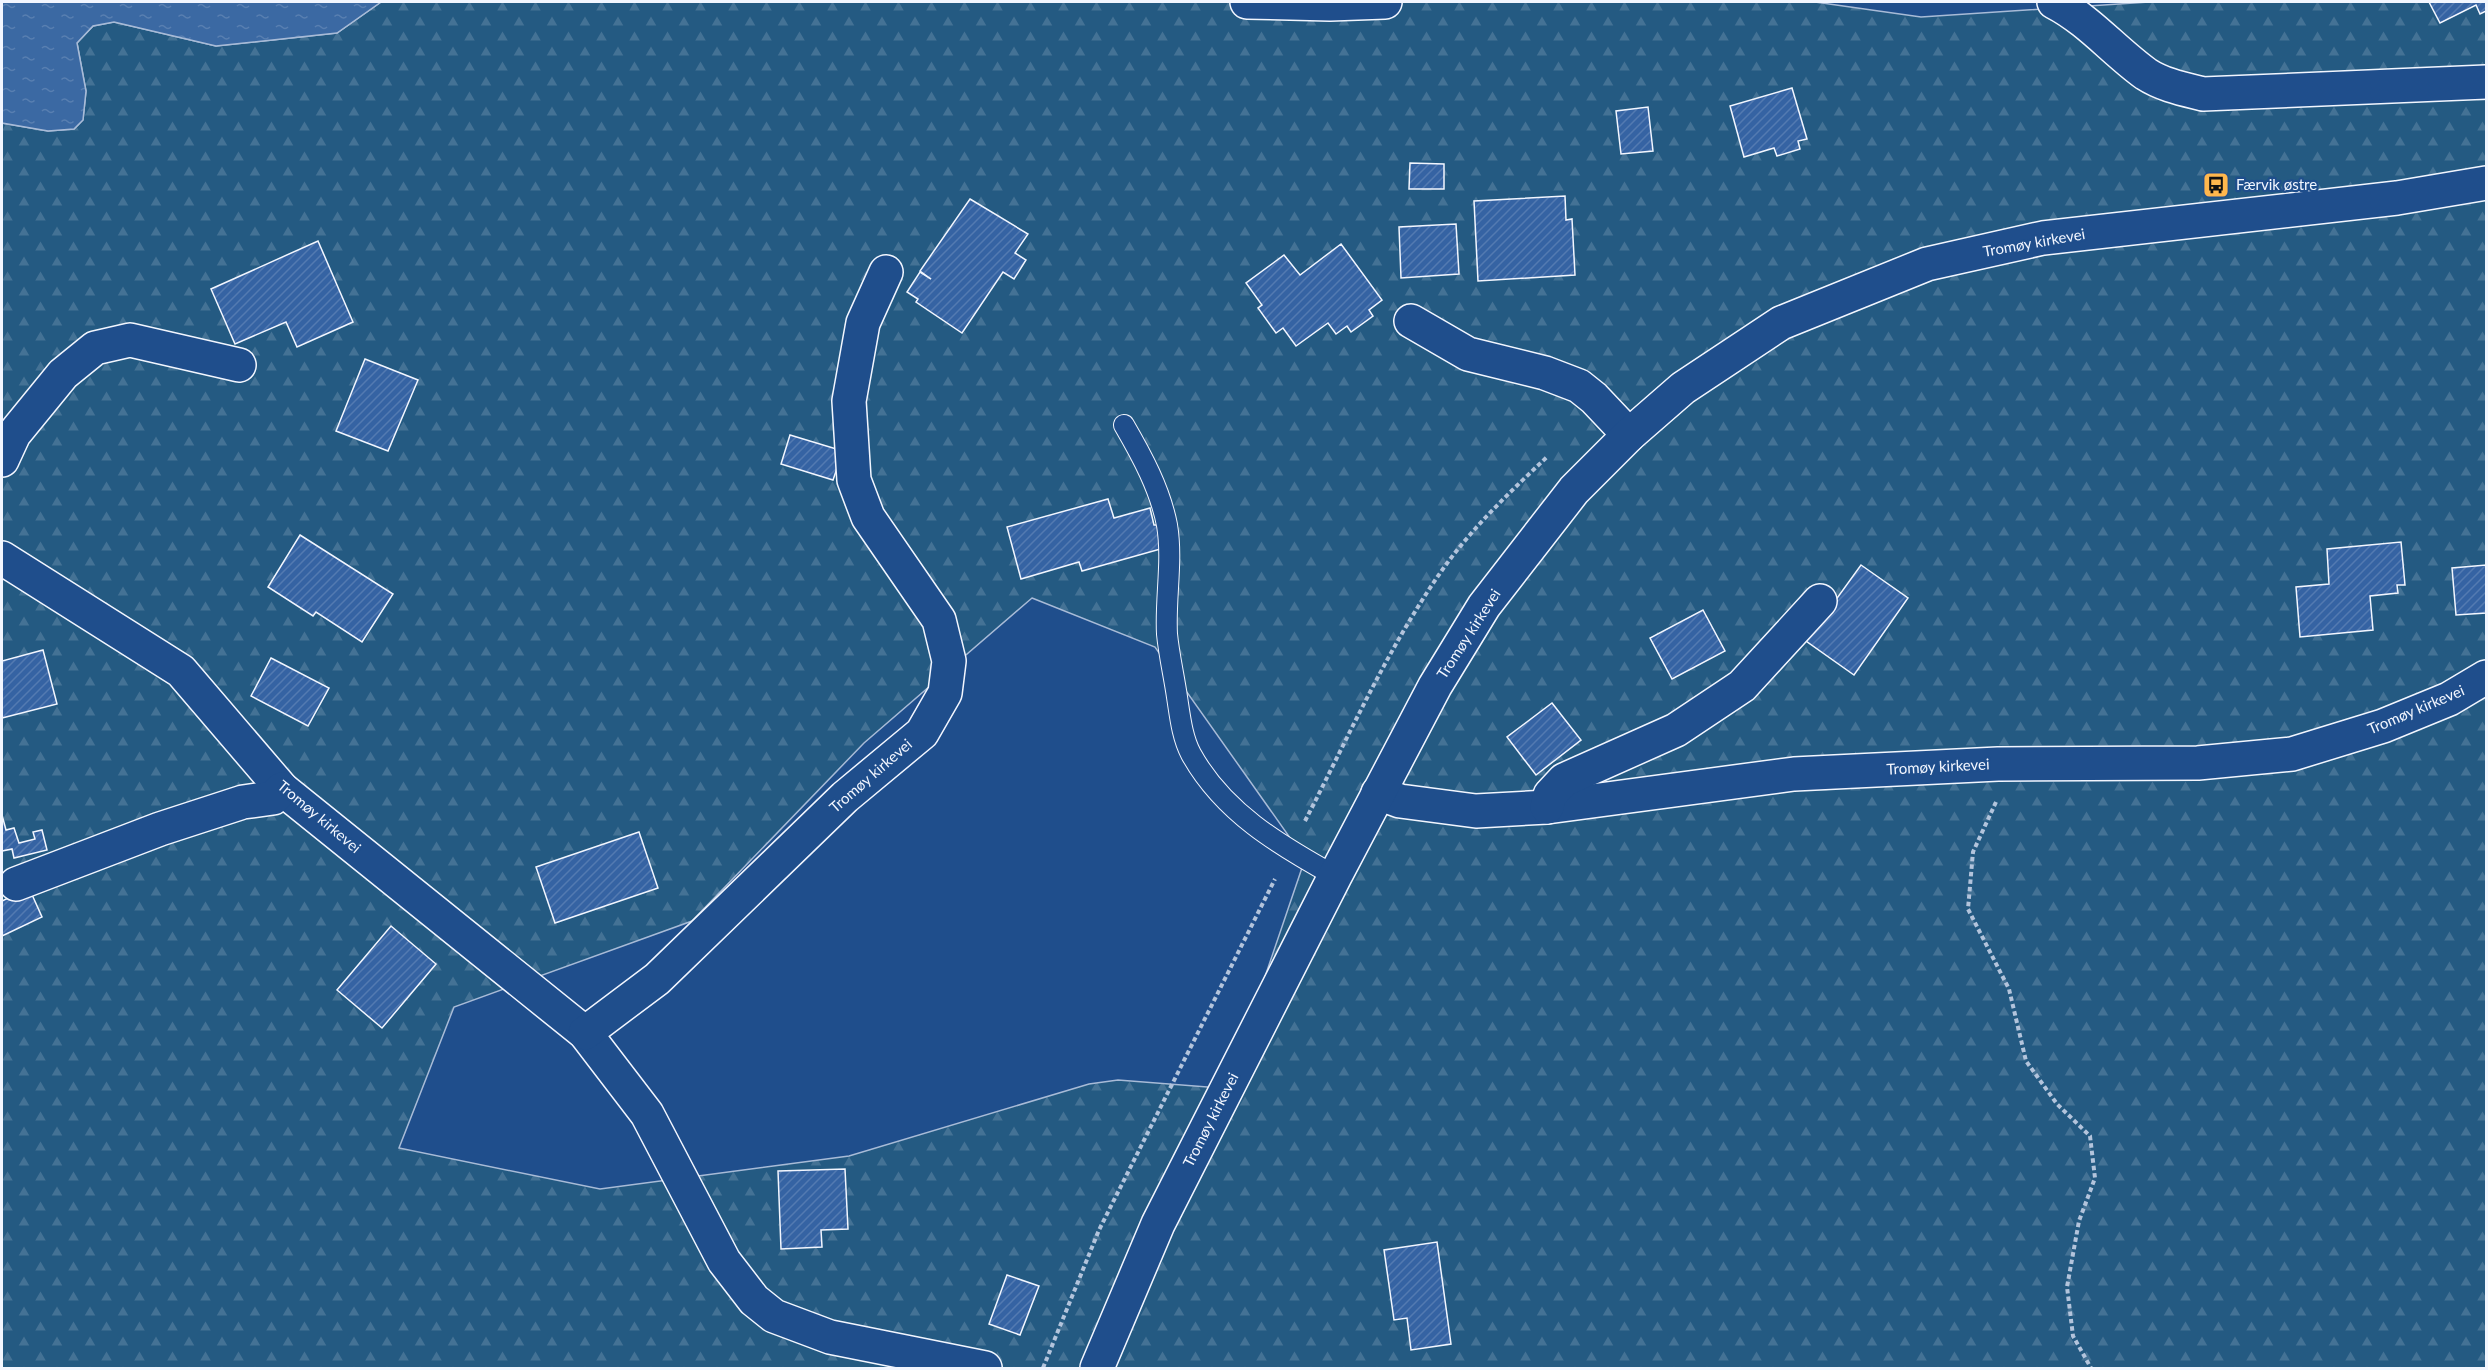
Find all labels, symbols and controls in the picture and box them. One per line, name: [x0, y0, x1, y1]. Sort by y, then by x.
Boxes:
bus stop icon: Færvik østre: [2201, 170, 2231, 200]
place label: Færvik østre: [2236, 175, 2317, 193]
street label: Tromøy kirkevei: [1981, 224, 2086, 260]
street label: Tromøy kirkevei: [1432, 585, 1504, 682]
street label: Tromøy kirkevei: [2365, 681, 2467, 738]
street label: Tromøy kirkevei: [825, 735, 915, 816]
street label: Tromøy kirkevei: [1886, 754, 1990, 778]
street label: Tromøy kirkevei: [274, 776, 365, 856]
street label: Tromøy kirkevei: [1179, 1069, 1242, 1170]

